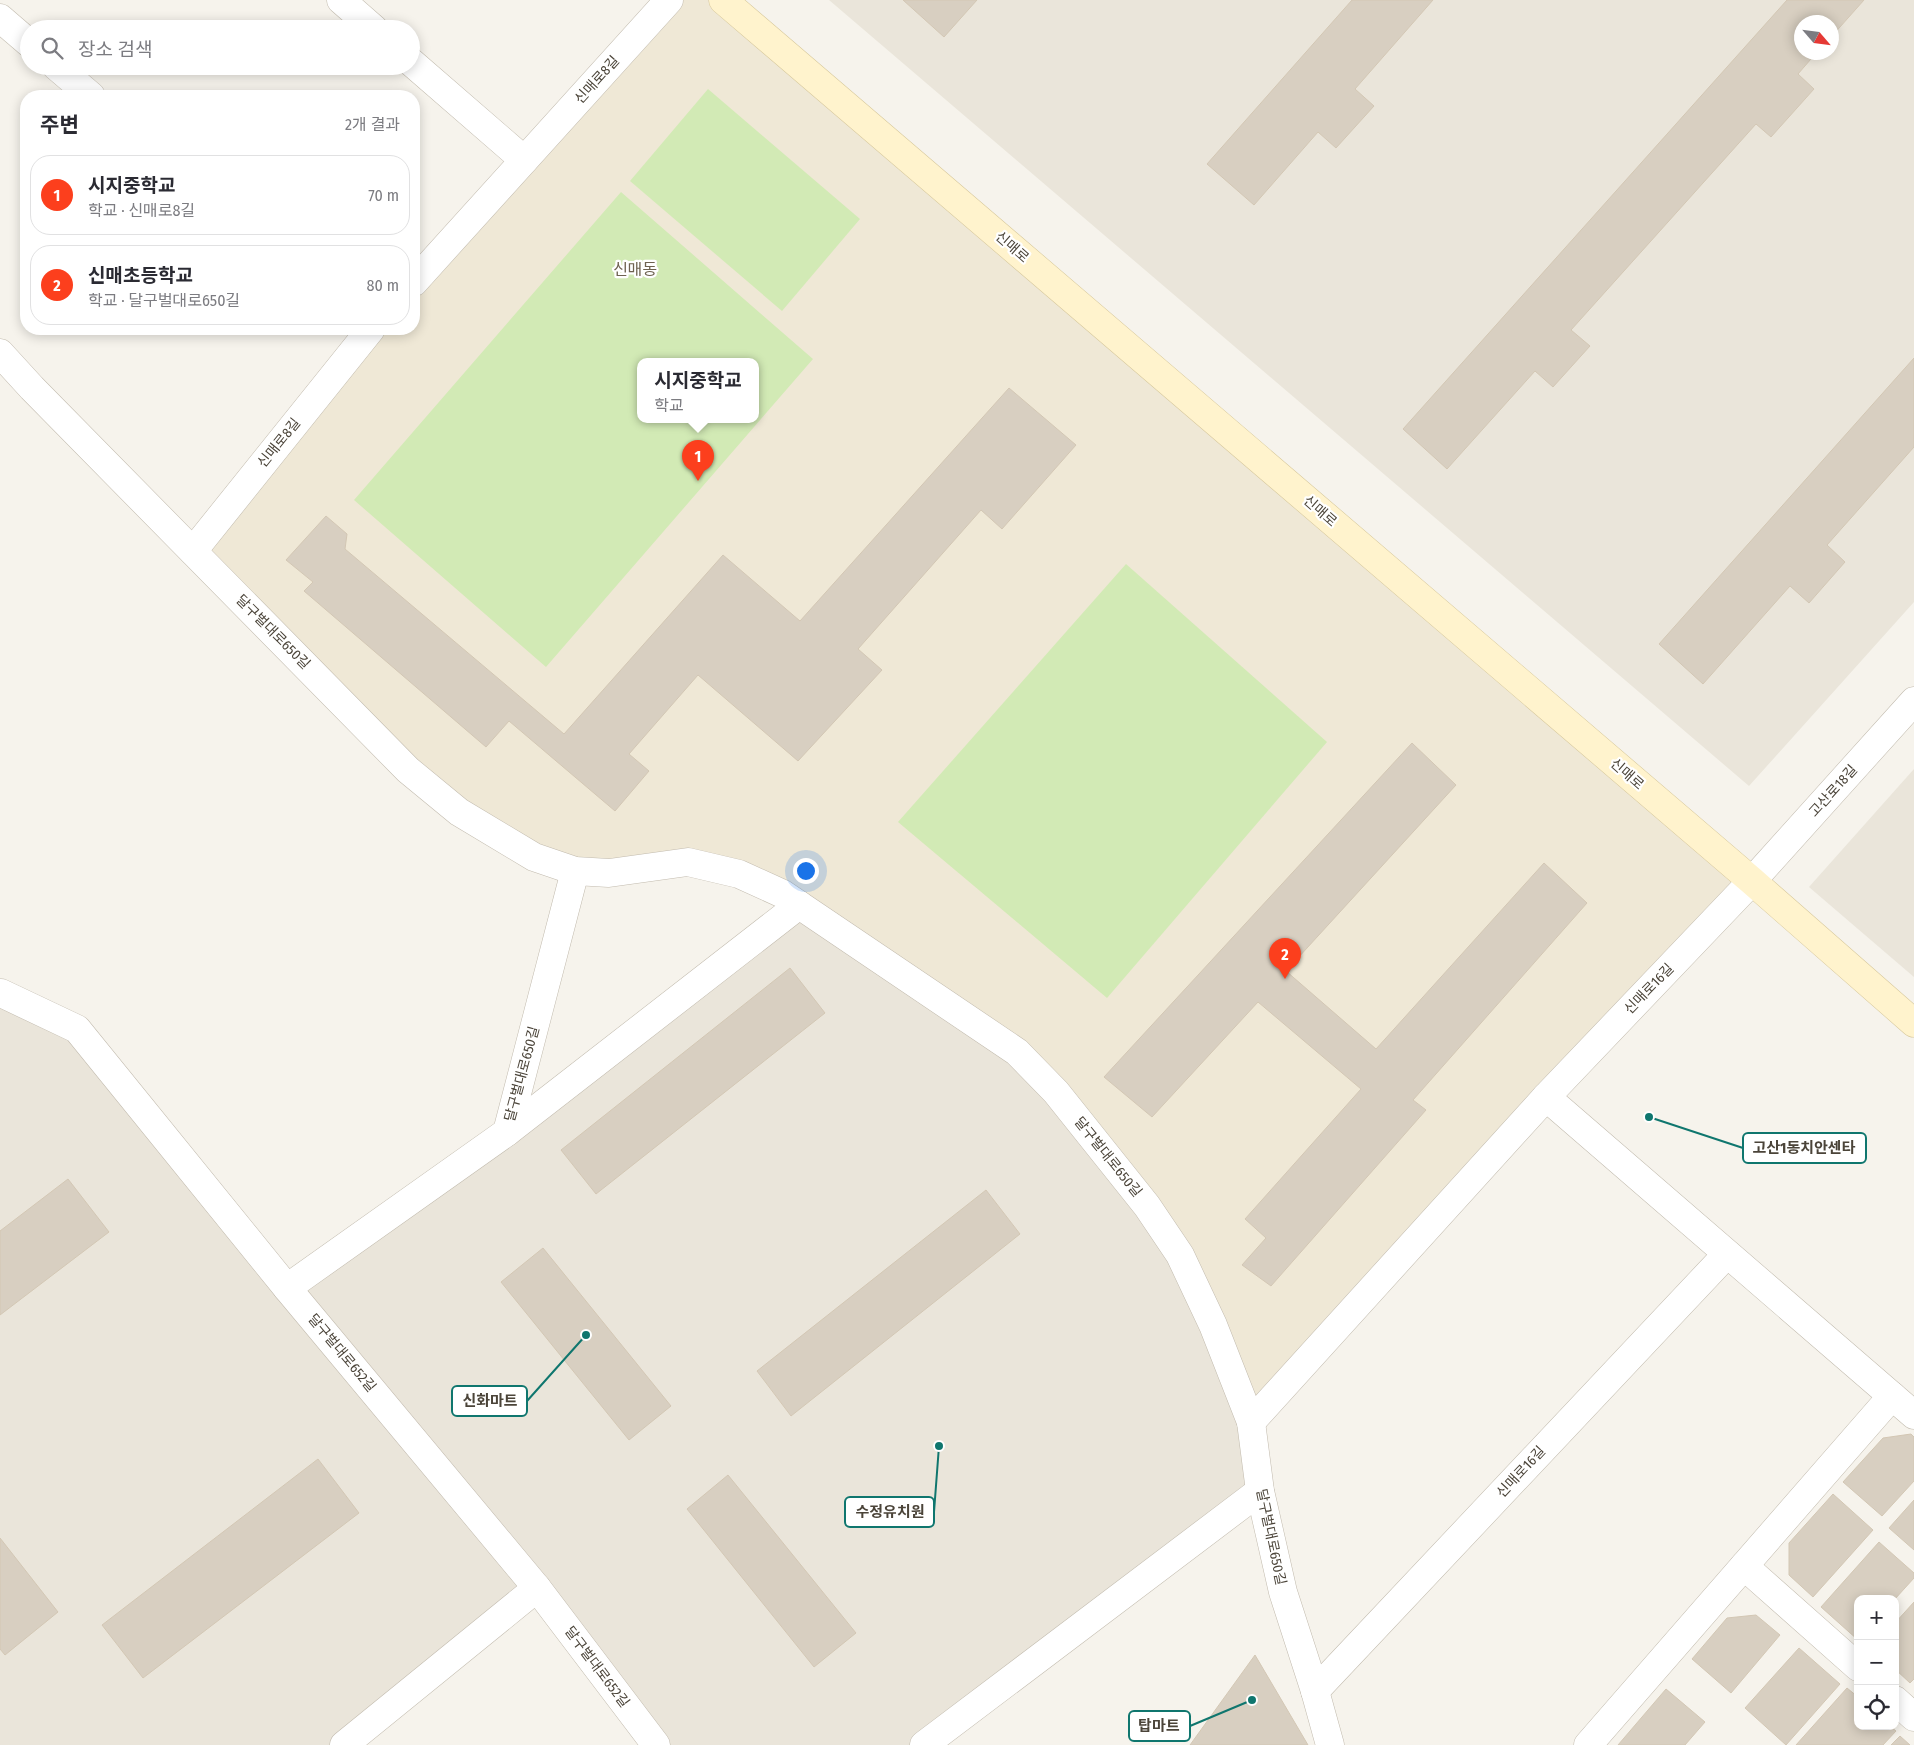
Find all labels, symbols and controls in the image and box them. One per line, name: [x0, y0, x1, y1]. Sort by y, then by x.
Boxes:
north arrow: [1794, 15, 1839, 60]
search box: [20, 20, 420, 75]
icon: search: [38, 34, 66, 62]
text: 장소 검색: [78, 38, 152, 61]
street label: 신매로8길: [571, 53, 623, 107]
text: 주변: [40, 112, 79, 138]
text: 2개 결과: [345, 115, 400, 134]
text: 시지중학교: [88, 174, 175, 197]
text: 1: [54, 186, 60, 205]
text: 70 m: [368, 186, 399, 205]
text: 학교 · 신매로8길: [88, 201, 195, 220]
street label: 신매로: [992, 228, 1032, 266]
district label: 신매동: [613, 260, 657, 279]
text: 신매초등학교: [88, 264, 193, 287]
text: 2: [53, 276, 61, 295]
text: 80 m: [367, 276, 399, 295]
text: 학교 · 달구벌대로650길: [88, 291, 240, 310]
popup: [637, 358, 759, 423]
text: 시지중학교: [654, 369, 742, 392]
text: 학교: [654, 396, 684, 415]
street label: 신매로8길: [254, 415, 304, 471]
pin: 1: [682, 440, 714, 481]
street label: 신매로: [1300, 492, 1340, 530]
street label: 달구벌대로650길: [232, 591, 314, 673]
street label: 신매로: [1607, 755, 1647, 793]
street label: 고산로18길: [1805, 762, 1861, 820]
your location: [793, 858, 819, 884]
pin: 2: [1269, 938, 1301, 979]
street label: 신매로16길: [1621, 960, 1677, 1018]
street label: 달구벌대로650길: [501, 1025, 543, 1123]
street label: 달구벌대로650길: [1071, 1114, 1145, 1200]
callout: 고산1동치안센타: [1743, 1133, 1866, 1163]
text: 고산1동치안센타: [1753, 1139, 1856, 1157]
street label: 달구벌대로652길: [304, 1311, 380, 1395]
callout: 신화마트: [452, 1386, 527, 1416]
text: 신화마트: [462, 1392, 518, 1410]
street label: 신매로16길: [1493, 1443, 1549, 1501]
street label: 달구벌대로650길: [1253, 1487, 1289, 1587]
callout: 수정유치원: [845, 1497, 934, 1527]
text: 수정유치원: [855, 1503, 925, 1521]
map controls: [1854, 1595, 1899, 1730]
button: +: [1854, 1595, 1899, 1640]
street label: 달구벌대로652길: [561, 1623, 633, 1711]
button: −: [1854, 1640, 1899, 1685]
button: locate: [1854, 1685, 1899, 1730]
callout: 탑마트: [1129, 1711, 1190, 1741]
text: 탑마트: [1138, 1717, 1180, 1735]

